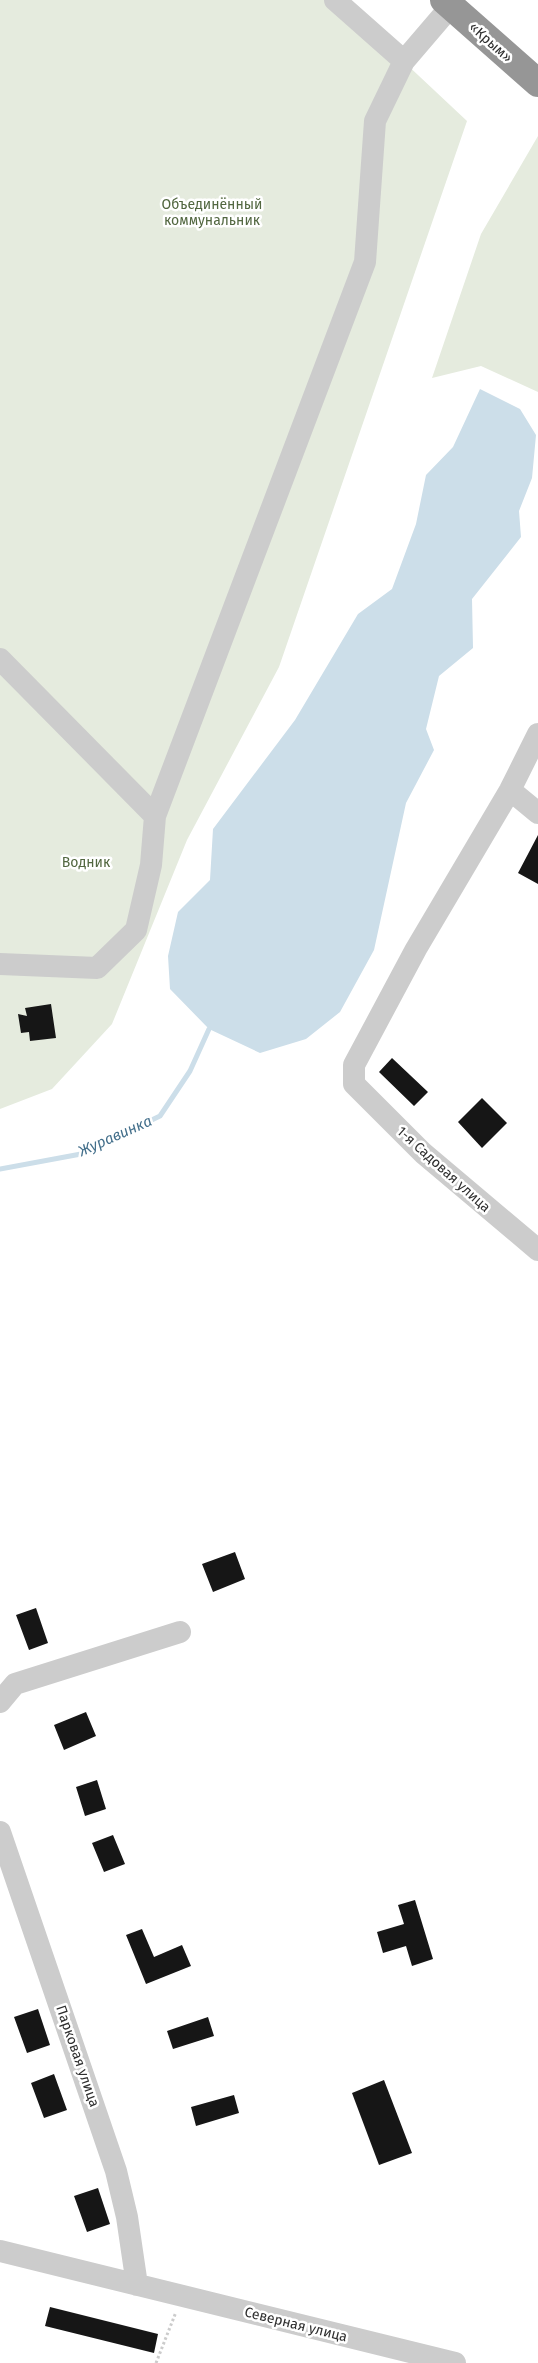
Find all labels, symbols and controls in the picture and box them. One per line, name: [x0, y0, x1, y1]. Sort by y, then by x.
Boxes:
street label: «Крым»: [466, 19, 516, 66]
park label: Объединённый коммунальник: [162, 196, 262, 229]
park label: Водник: [62, 854, 111, 871]
water label: Журавинка: [75, 1112, 155, 1161]
street label: 1-я Садовая улица: [393, 1123, 494, 1216]
street label: Парковая улица: [52, 2003, 103, 2109]
street label: Северная улица: [243, 2303, 349, 2345]

